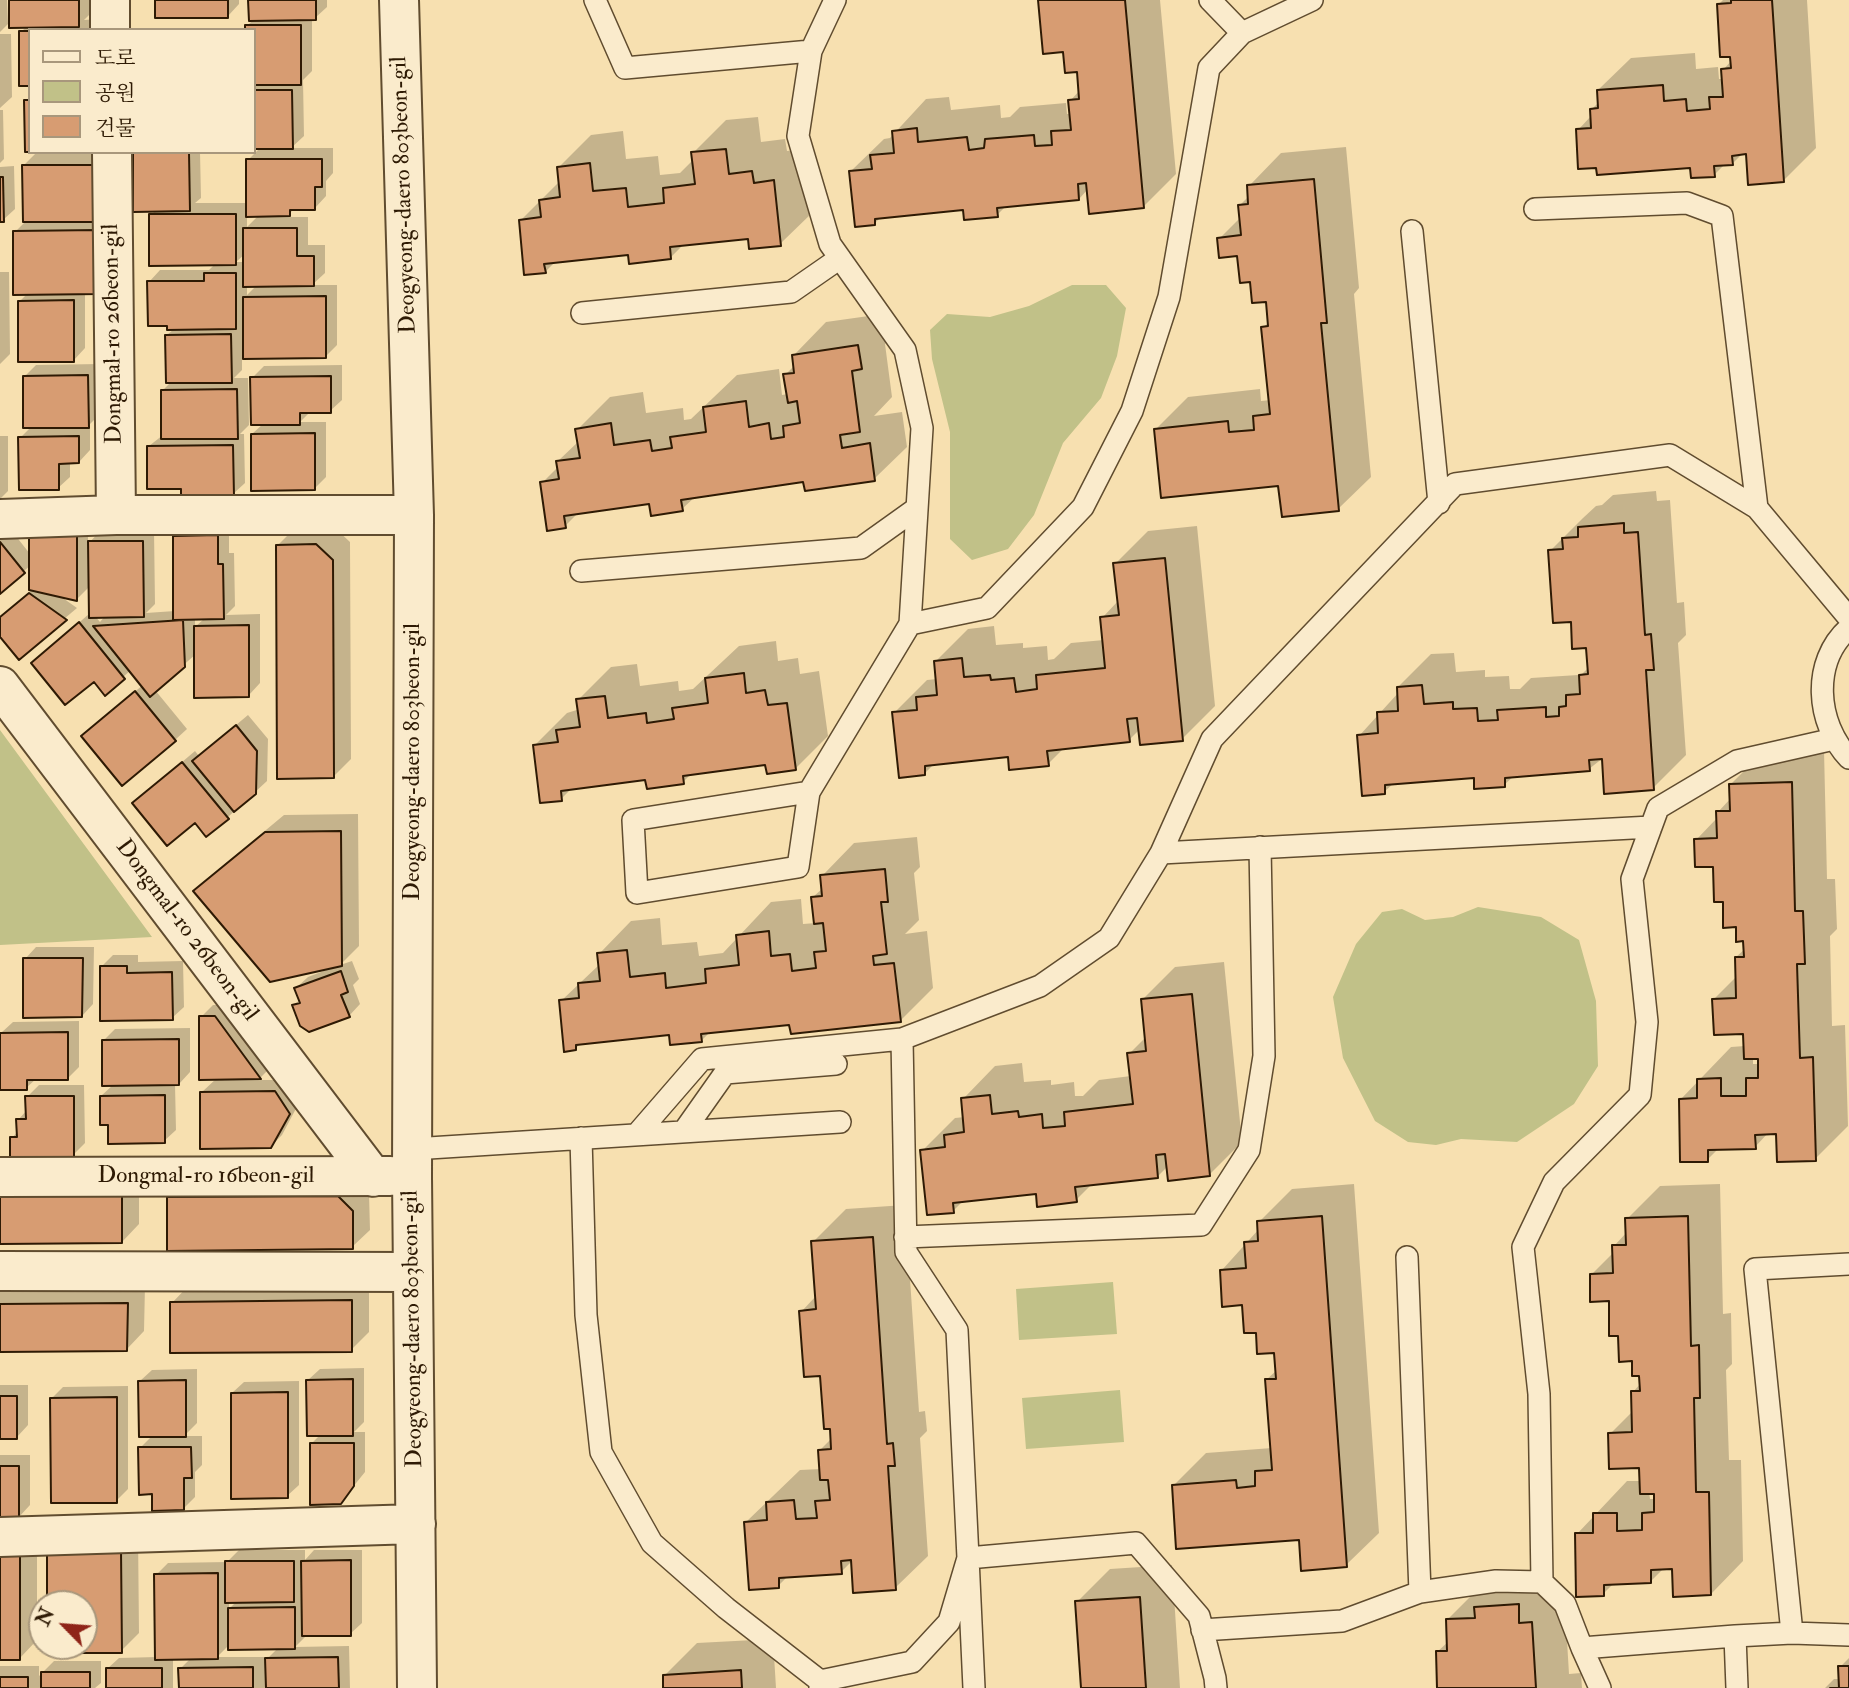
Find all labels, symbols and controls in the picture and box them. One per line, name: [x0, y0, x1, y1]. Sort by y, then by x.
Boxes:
legend: [28, 28, 256, 154]
text: 도로: [95, 45, 136, 72]
street label: Deogyeong-daero 803beon-gil: [386, 56, 424, 334]
text: 공원: [95, 80, 136, 107]
text: 건물: [95, 115, 136, 142]
street label: Dongmal-ro 26beon-gil: [98, 224, 130, 444]
street label: Deogyeong-daero 803beon-gil: [400, 623, 428, 901]
street label: Dongmal-ro 26beon-gil: [109, 835, 263, 1027]
street label: Dongmal-ro 16beon-gil: [98, 1163, 314, 1191]
street label: Deogyeong-daero 803beon-gil: [398, 1190, 430, 1468]
north arrow: [28, 1590, 98, 1660]
text: N: [31, 1604, 60, 1630]

